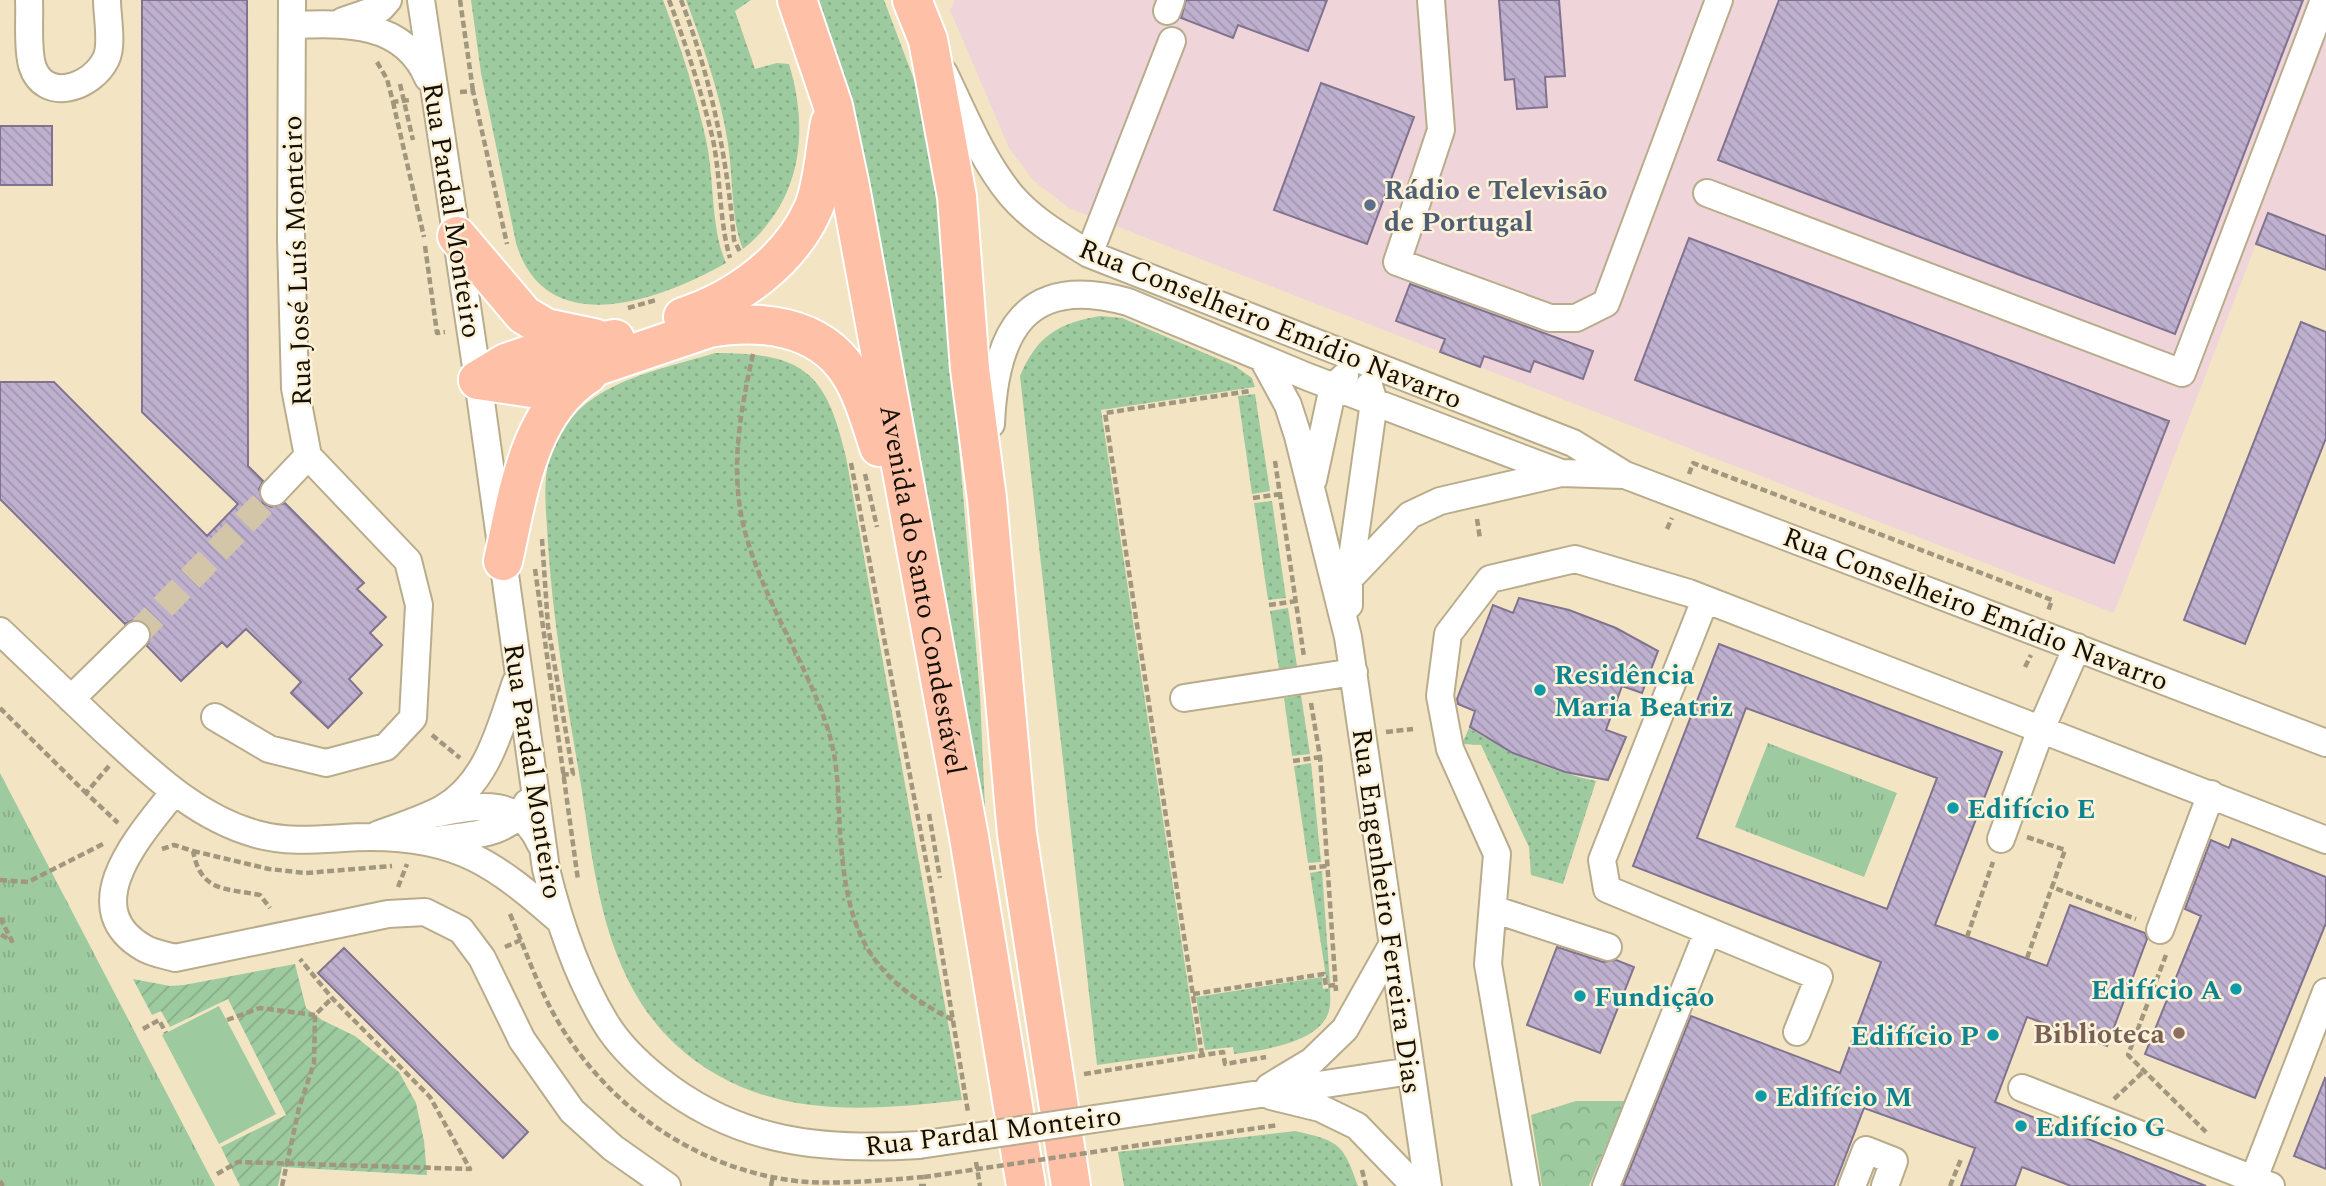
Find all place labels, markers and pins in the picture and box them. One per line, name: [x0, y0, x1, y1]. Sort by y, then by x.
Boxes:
place label: Rádio e Televisão de Portugal: [1384, 169, 1608, 244]
marker: Rádio e Televisão de Portugal: [1362, 197, 1378, 213]
place label: Residência Maria Beatriz: [1554, 654, 1734, 729]
marker: Residência Maria Beatriz: [1532, 682, 1548, 698]
place label: Edifício E: [1967, 788, 2096, 831]
marker: Edifício E: [1945, 800, 1961, 816]
place label: Edifício A: [2091, 969, 2222, 1012]
place label: Fundição: [1594, 976, 1714, 1019]
marker: Edifício A: [2228, 981, 2244, 997]
marker: Fundição: [1572, 988, 1588, 1004]
place label: Biblioteca: [2033, 1013, 2166, 1056]
place label: Edifício P: [1850, 1015, 1979, 1058]
marker: Biblioteca: [2171, 1025, 2187, 1041]
marker: Edifício P: [1985, 1027, 2001, 1043]
place label: Edifício M: [1775, 1076, 1912, 1119]
marker: Edifício M: [1753, 1088, 1769, 1104]
place label: Edifício G: [2035, 1106, 2166, 1149]
marker: Edifício G: [2013, 1118, 2029, 1134]

